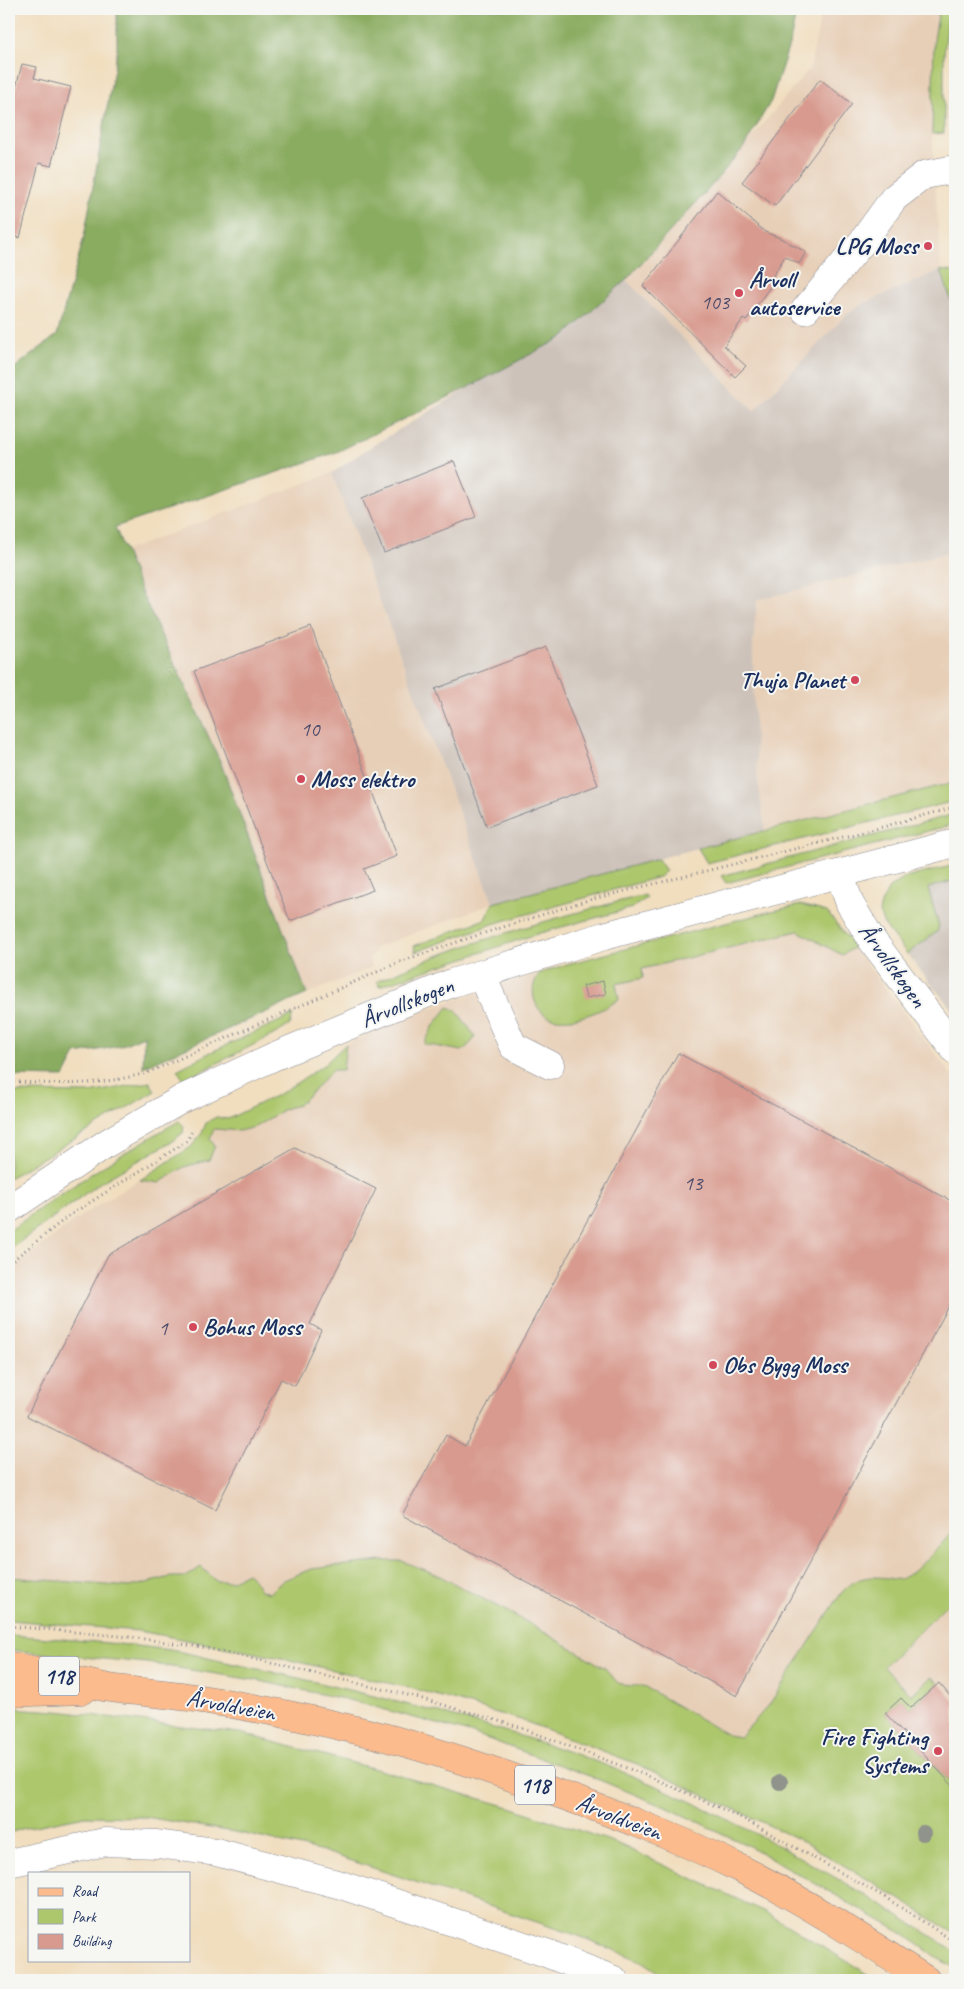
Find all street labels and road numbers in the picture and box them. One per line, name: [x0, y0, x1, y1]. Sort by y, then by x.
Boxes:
street label: Årvollskogen: [852, 917, 934, 1014]
street label: Årvollskogen: [356, 970, 458, 1034]
road number: 118: [39, 1656, 79, 1695]
street label: Årvoldveien: [184, 1682, 279, 1728]
road number: 118: [515, 1766, 555, 1804]
street label: Årvoldveien: [572, 1787, 667, 1847]

